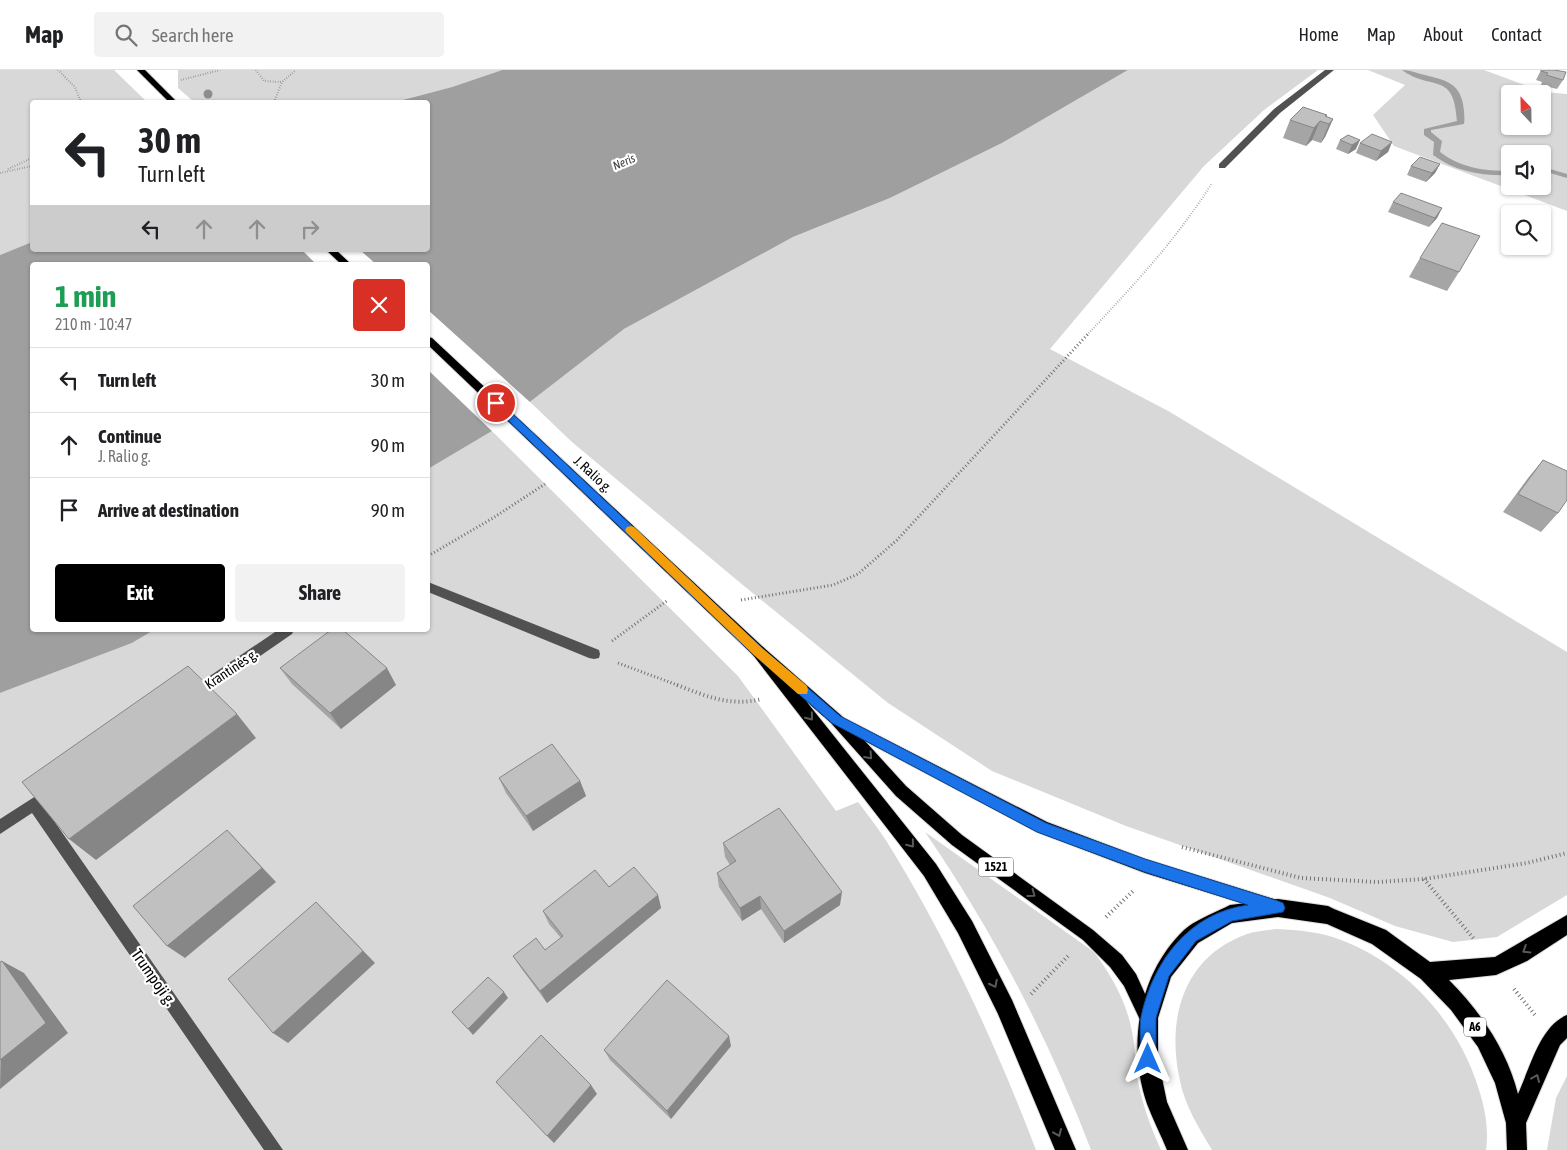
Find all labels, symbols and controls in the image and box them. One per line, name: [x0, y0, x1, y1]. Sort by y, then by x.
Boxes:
search box: [94, 12, 444, 57]
text: Map: [25, 21, 64, 48]
icon: search: [112, 21, 140, 49]
text: Search here: [152, 24, 234, 46]
text: Home: [1299, 24, 1339, 45]
text: Map: [1367, 24, 1396, 45]
text: About: [1424, 24, 1463, 45]
text: Contact: [1491, 24, 1542, 45]
north arrow: [1501, 85, 1551, 135]
map controls: [1501, 85, 1551, 255]
icon: left: [55, 120, 120, 185]
text: 30 m: [138, 120, 201, 160]
button: sound: [1501, 145, 1551, 195]
water label: Neris: [611, 151, 637, 173]
text: Turn left: [138, 161, 205, 187]
button: search: [1501, 205, 1551, 255]
icon: left: [137, 215, 165, 243]
icon: ahead: [190, 215, 218, 243]
icon: ahead: [243, 215, 271, 243]
icon: right: [296, 215, 324, 243]
text: 1 min: [55, 279, 116, 313]
button: close: [353, 279, 405, 331]
text: 210 m · 10:47: [55, 315, 132, 333]
icon: left: [55, 366, 83, 394]
text: Turn left: [98, 369, 156, 391]
text: 30 m: [371, 369, 405, 391]
pin: [475, 382, 517, 424]
icon: arrive: [482, 389, 510, 417]
text: Continue: [98, 425, 162, 447]
icon: ahead: [55, 431, 83, 459]
text: 90 m: [371, 434, 405, 456]
text: J. Ralio g.: [98, 447, 151, 465]
street label: J. Ralio g.: [571, 452, 615, 496]
icon: arrive: [55, 496, 83, 524]
text: Arrive at destination: [98, 499, 239, 521]
text: 90 m: [371, 499, 405, 521]
button: Exit: [55, 564, 225, 622]
button: Share: [235, 564, 405, 622]
street label: Krantinės g.: [202, 646, 260, 692]
one-way arrow: [804, 711, 812, 720]
one-way arrow: [863, 750, 872, 759]
one-way arrow: [905, 839, 914, 848]
road number: 1521: [978, 858, 1014, 876]
one-way arrow: [1026, 888, 1036, 897]
one-way arrow: [1522, 944, 1531, 954]
street label: Trumpoji g.: [127, 945, 180, 1009]
one-way arrow: [988, 978, 998, 987]
road number: A6: [1464, 1018, 1486, 1036]
position arrow: [1121, 1032, 1173, 1084]
one-way arrow: [1529, 1074, 1540, 1083]
one-way arrow: [1052, 1128, 1063, 1137]

